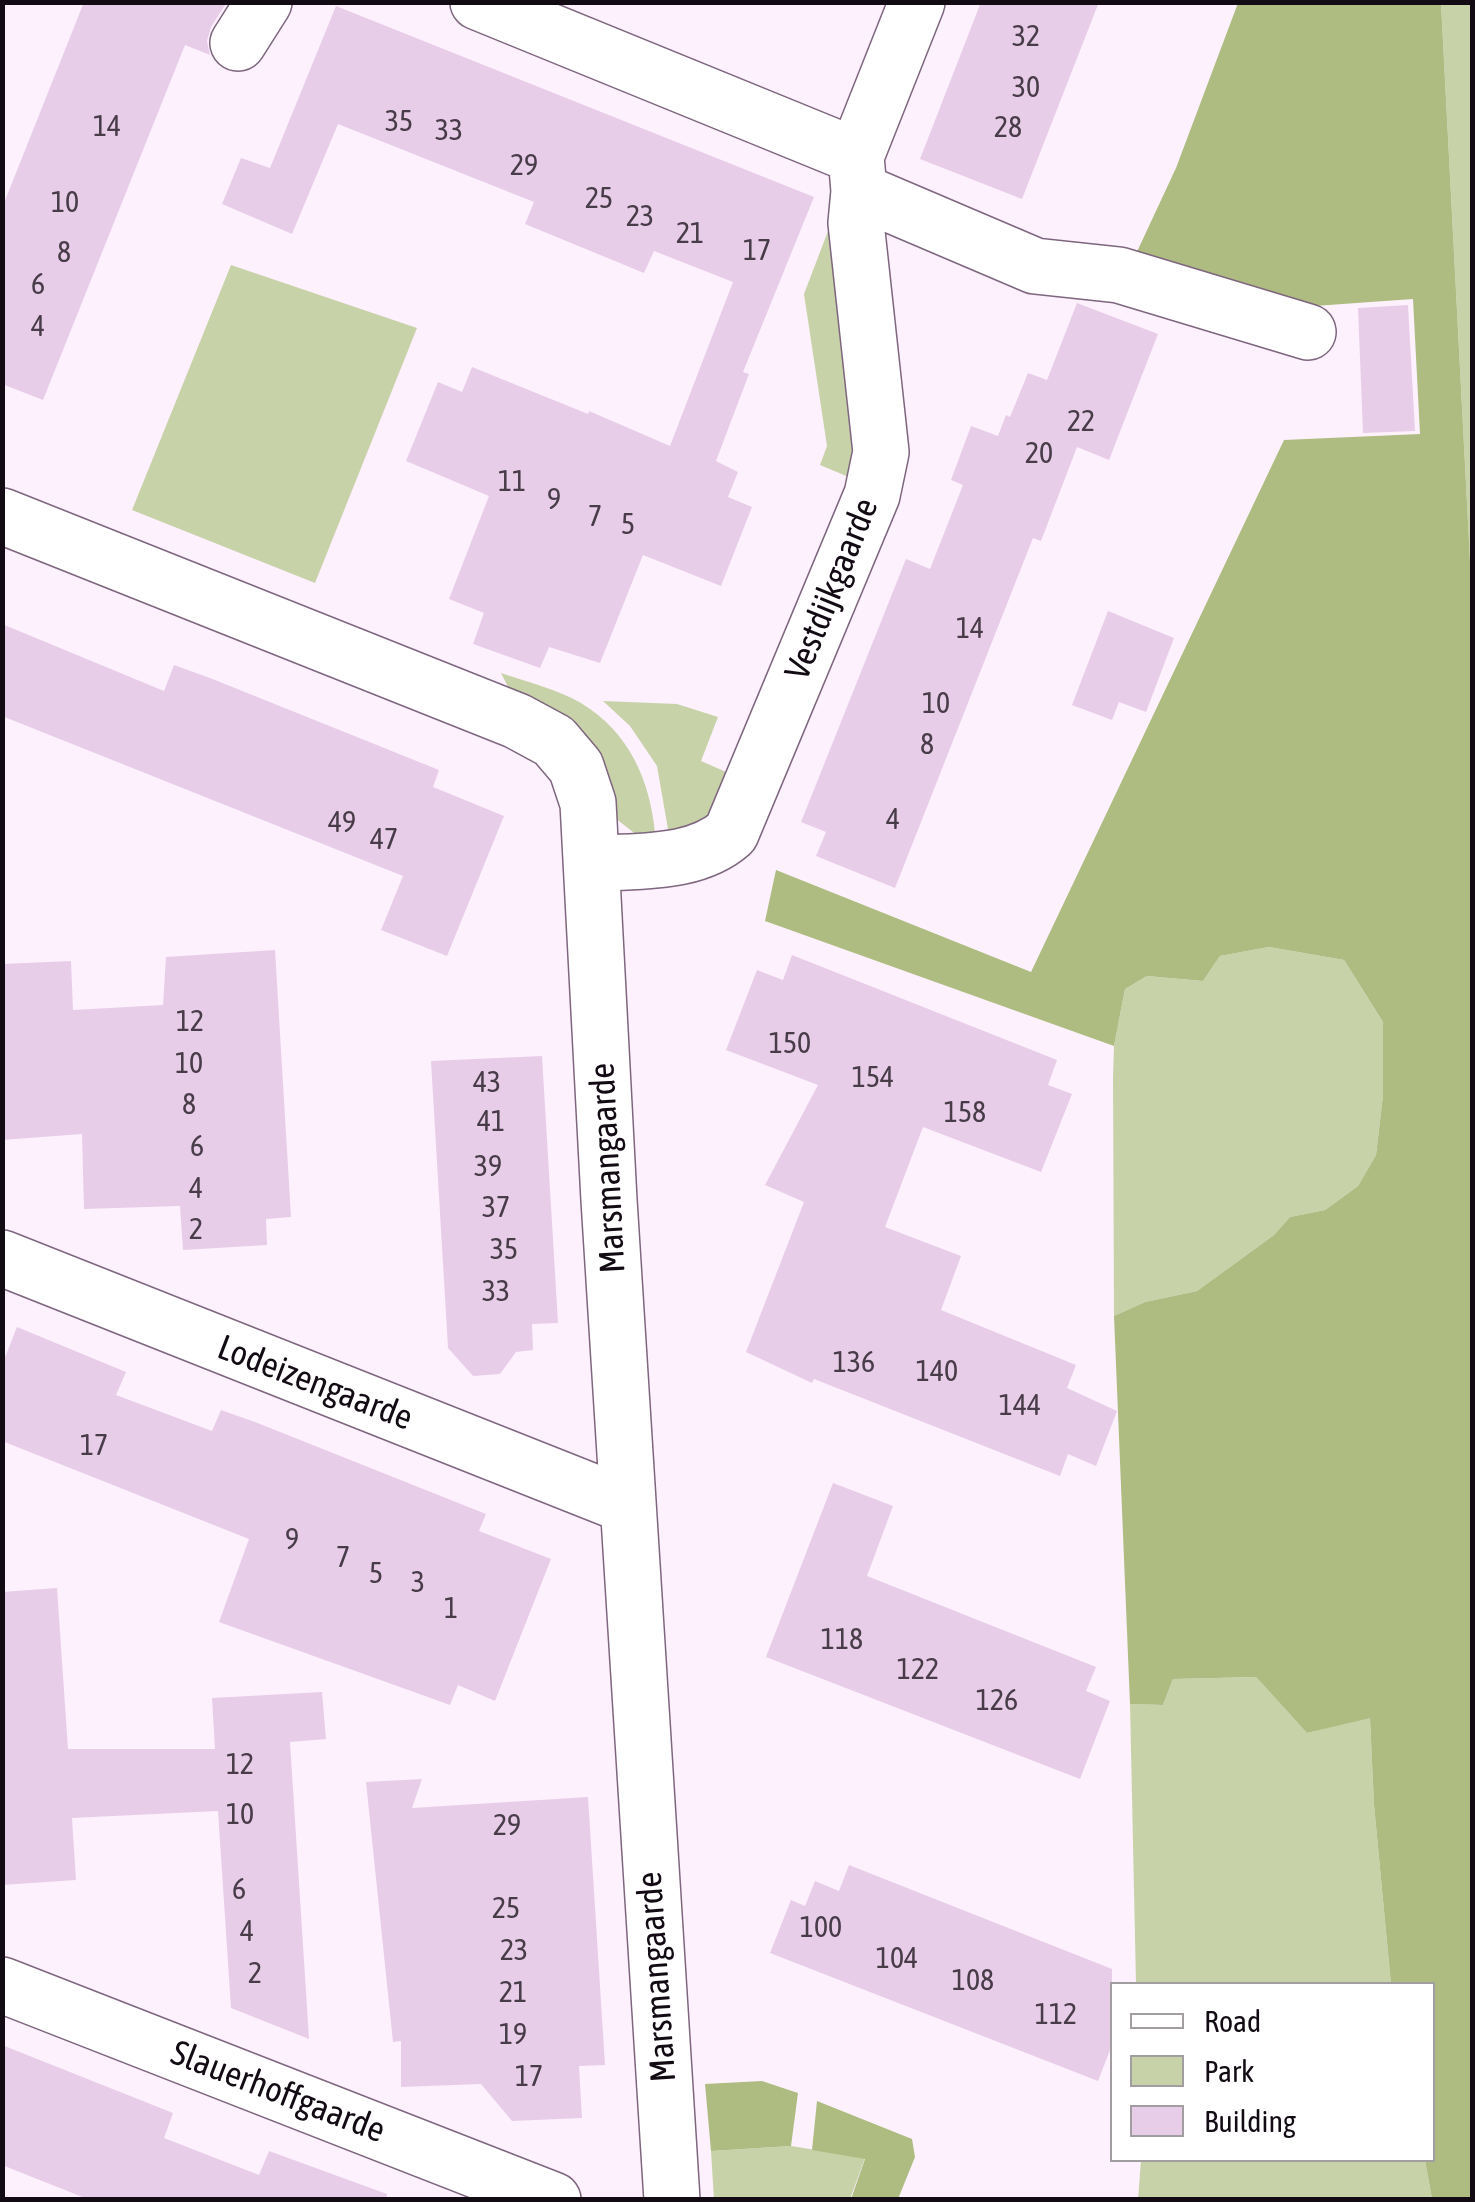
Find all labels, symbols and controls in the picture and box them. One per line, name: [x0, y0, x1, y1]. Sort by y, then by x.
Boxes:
house number: 32: [1012, 19, 1040, 55]
house number: 30: [1012, 70, 1040, 106]
house number: 35: [385, 104, 413, 140]
house number: 14: [93, 109, 121, 145]
house number: 28: [994, 110, 1022, 146]
house number: 33: [435, 113, 463, 149]
house number: 29: [510, 148, 538, 184]
house number: 25: [585, 181, 613, 217]
house number: 10: [51, 185, 79, 221]
house number: 23: [626, 199, 654, 235]
house number: 21: [676, 216, 704, 252]
house number: 17: [743, 233, 771, 269]
house number: 8: [57, 235, 71, 271]
house number: 6: [31, 267, 45, 303]
house number: 4: [31, 309, 45, 345]
house number: 22: [1067, 404, 1095, 440]
house number: 20: [1025, 436, 1053, 472]
house number: 11: [498, 464, 526, 500]
house number: 9: [547, 482, 561, 518]
street label: Vestdijkgaarde: [777, 492, 887, 686]
house number: 7: [588, 499, 602, 535]
house number: 5: [621, 507, 635, 543]
house number: 14: [956, 611, 984, 647]
house number: 10: [922, 686, 950, 722]
house number: 8: [920, 727, 934, 763]
house number: 4: [886, 802, 900, 838]
house number: 49: [328, 805, 356, 841]
house number: 47: [370, 822, 398, 858]
house number: 12: [176, 1004, 204, 1040]
house number: 150: [769, 1026, 811, 1062]
house number: 10: [175, 1046, 203, 1082]
house number: 154: [852, 1060, 894, 1096]
street label: Marsmangaarde: [582, 1062, 634, 1274]
house number: 43: [473, 1065, 501, 1101]
house number: 8: [182, 1087, 196, 1123]
house number: 158: [944, 1095, 986, 1131]
house number: 41: [477, 1104, 505, 1140]
house number: 6: [190, 1129, 204, 1165]
house number: 39: [474, 1149, 502, 1185]
house number: 4: [189, 1171, 203, 1207]
house number: 37: [482, 1190, 510, 1226]
house number: 2: [189, 1212, 203, 1248]
house number: 35: [490, 1232, 518, 1268]
house number: 33: [482, 1274, 510, 1310]
street label: Lodeizengaarde: [212, 1327, 418, 1439]
house number: 136: [833, 1345, 875, 1381]
house number: 140: [916, 1354, 958, 1390]
house number: 144: [999, 1388, 1041, 1424]
house number: 17: [80, 1428, 108, 1464]
house number: 9: [285, 1522, 299, 1558]
house number: 7: [336, 1540, 350, 1576]
house number: 5: [369, 1556, 383, 1592]
house number: 3: [411, 1565, 425, 1601]
house number: 1: [444, 1591, 458, 1627]
house number: 118: [821, 1622, 863, 1658]
house number: 122: [897, 1652, 939, 1688]
house number: 126: [976, 1683, 1018, 1719]
house number: 12: [226, 1747, 254, 1783]
house number: 10: [226, 1797, 254, 1833]
house number: 29: [493, 1808, 521, 1844]
street label: Marsmangaarde: [629, 1871, 685, 2083]
house number: 6: [232, 1872, 246, 1908]
house number: 25: [492, 1891, 520, 1927]
house number: 100: [800, 1910, 842, 1946]
house number: 4: [240, 1914, 254, 1950]
house number: 23: [500, 1933, 528, 1969]
house number: 104: [876, 1941, 918, 1977]
house number: 2: [248, 1956, 262, 1992]
house number: 108: [952, 1963, 994, 1999]
house number: 21: [499, 1975, 527, 2011]
legend: [1110, 1982, 1435, 2162]
house number: 112: [1035, 1997, 1077, 2033]
text: Road: [1204, 2004, 1261, 2038]
house number: 19: [499, 2017, 527, 2053]
street label: Slauerhoffgaarde: [165, 2032, 391, 2152]
text: Park: [1204, 2054, 1254, 2088]
house number: 17: [515, 2059, 543, 2095]
text: Building: [1204, 2104, 1296, 2138]

